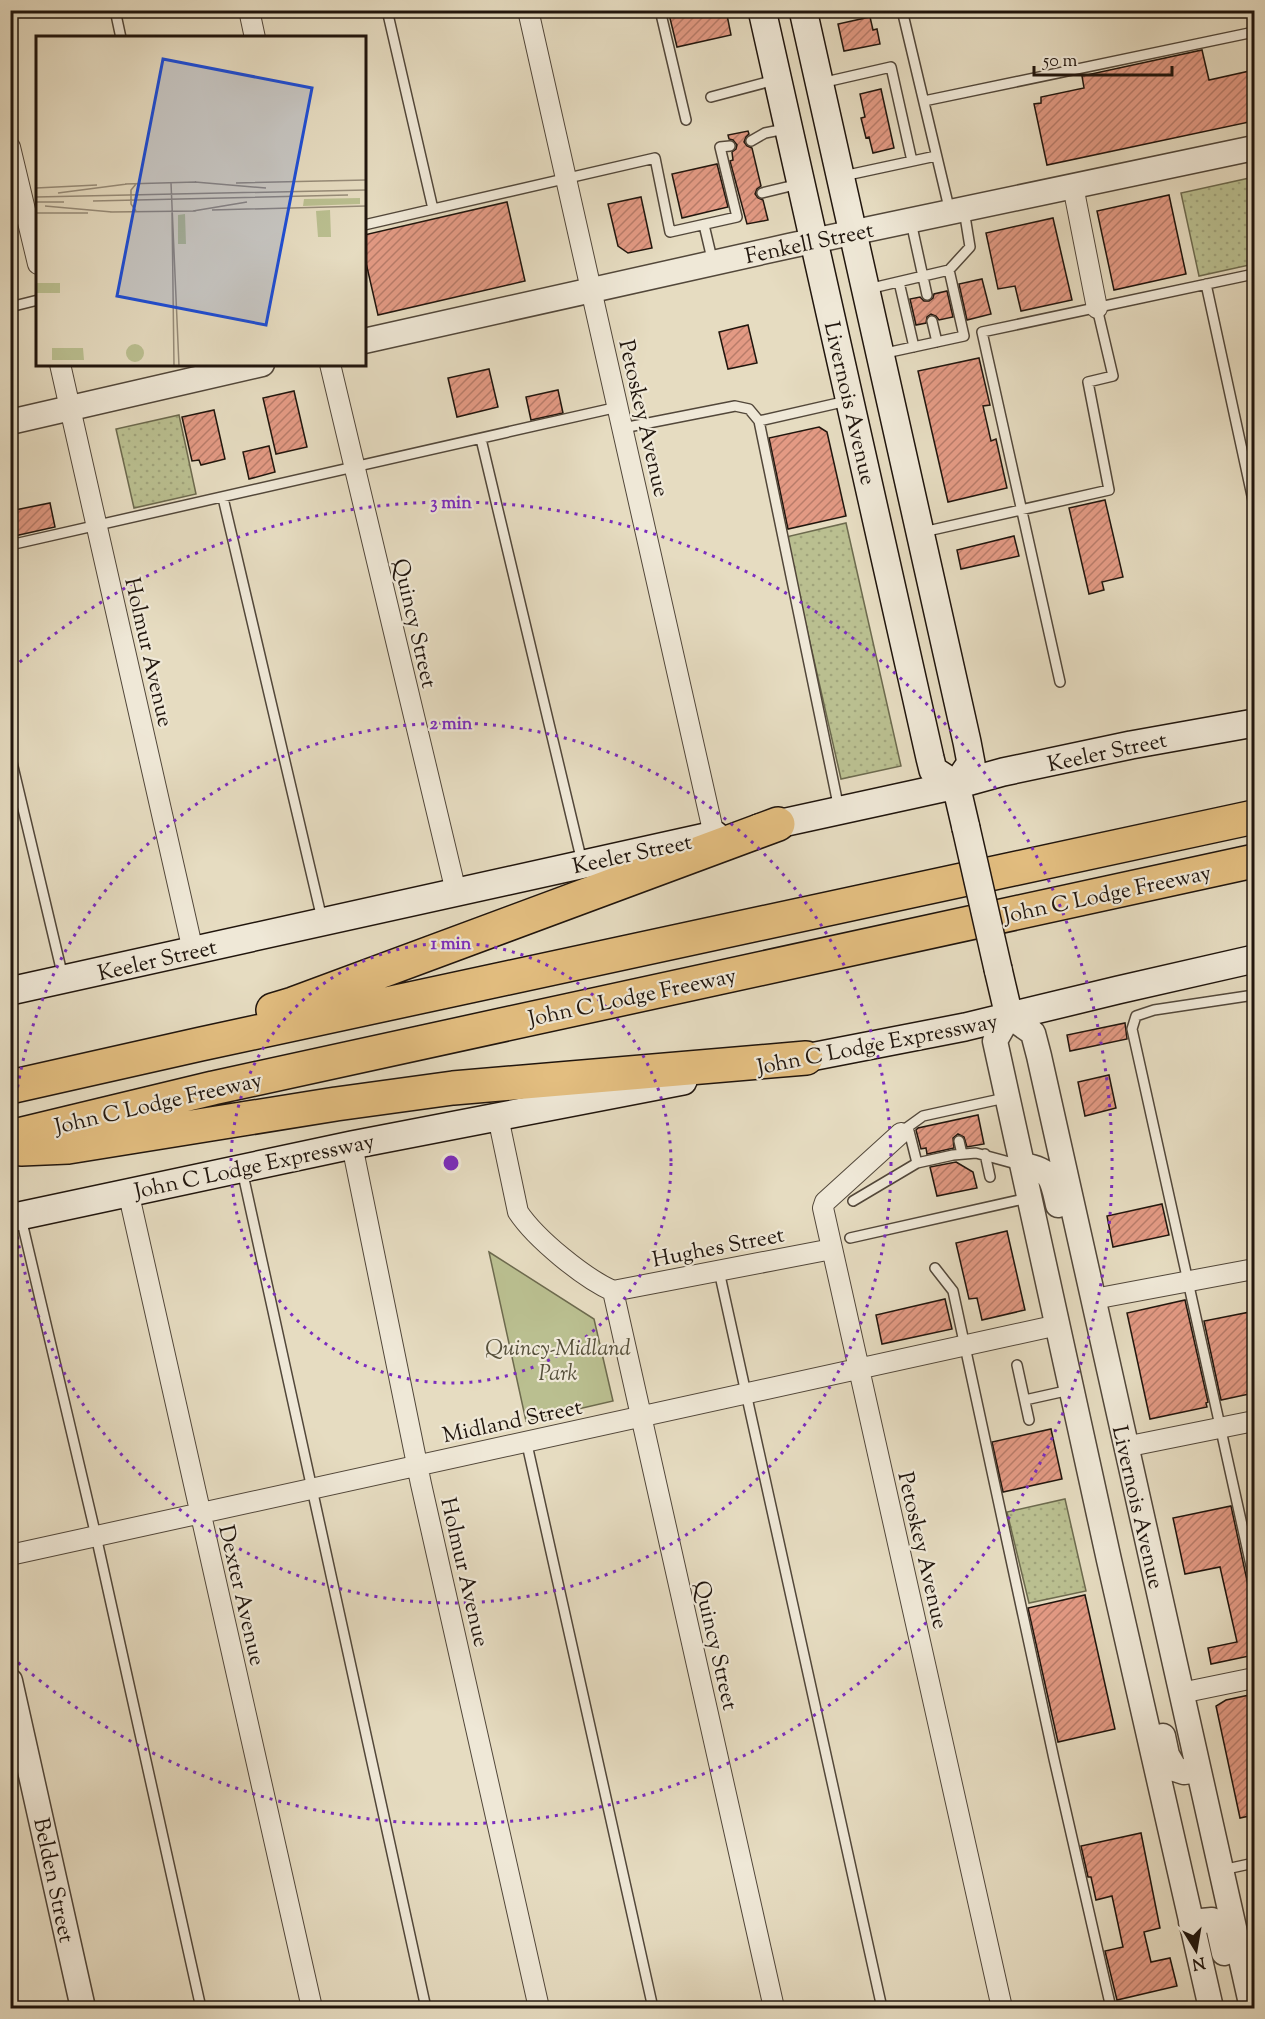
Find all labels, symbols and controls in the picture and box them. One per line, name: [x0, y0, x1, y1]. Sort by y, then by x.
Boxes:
inset map: [36, 36, 366, 366]
scale bar: [1034, 39, 1172, 77]
text: 50 m: [1042, 49, 1078, 75]
street label: Fenkell Street: [742, 216, 877, 274]
street label: Livernois Avenue: [814, 319, 882, 488]
street label: Petoskey Avenue: [608, 337, 676, 500]
text: 3 min: [430, 491, 472, 517]
street label: Quincy Street: [383, 556, 444, 692]
street label: Holmur Avenue: [114, 575, 180, 731]
text: 2 min: [430, 712, 473, 738]
street label: Keeler Street: [1045, 726, 1171, 782]
street label: Keeler Street: [570, 828, 696, 884]
street label: John C Lodge Freeway: [1000, 858, 1215, 934]
text: 1 min: [431, 932, 472, 958]
street label: Keeler Street: [95, 933, 221, 991]
street label: John C Lodge Freeway: [525, 961, 740, 1037]
street label: John C Lodge Expressway: [753, 1007, 1001, 1085]
street label: John C Lodge Freeway: [51, 1065, 266, 1145]
street label: John C Lodge Expressway: [131, 1127, 378, 1209]
centre of rings: [441, 1153, 461, 1173]
street label: Hughes Street: [650, 1220, 788, 1277]
park label: Quincy-Midland Park: [485, 1334, 631, 1391]
street label: Midland Street: [440, 1392, 586, 1453]
street label: Livernois Avenue: [1102, 1423, 1170, 1592]
street label: Petoskey Avenue: [887, 1469, 955, 1632]
street label: Holmur Avenue: [430, 1495, 496, 1651]
street label: Dexter Avenue: [208, 1522, 272, 1669]
street label: Quincy Street: [684, 1578, 745, 1714]
street label: Belden Street: [23, 1815, 81, 1946]
north arrow: [1166, 1920, 1226, 1980]
text: N: [1190, 1950, 1207, 1975]

